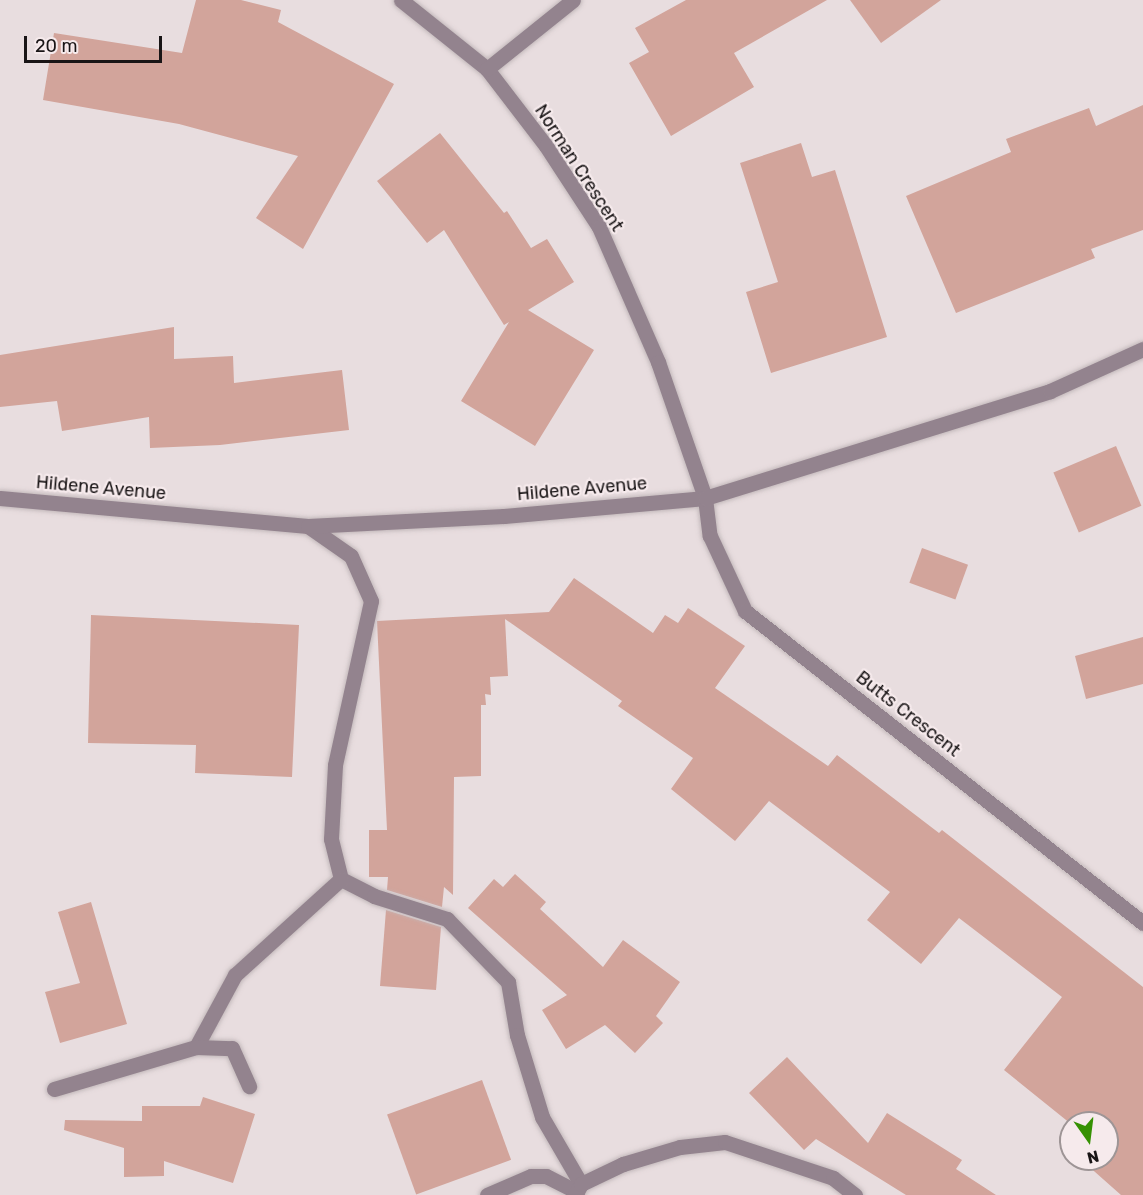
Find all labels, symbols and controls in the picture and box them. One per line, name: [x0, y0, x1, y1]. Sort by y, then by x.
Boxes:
scale bar: [27, 24, 165, 62]
text: 20 m: [35, 35, 77, 57]
street label: Norman Crescent: [530, 101, 628, 235]
street label: Hildene Avenue: [35, 472, 167, 504]
street label: Hildene Avenue: [516, 473, 648, 505]
street label: Butts Crescent: [852, 667, 964, 761]
north arrow: [1059, 1111, 1119, 1171]
text: N: [1085, 1146, 1101, 1168]

